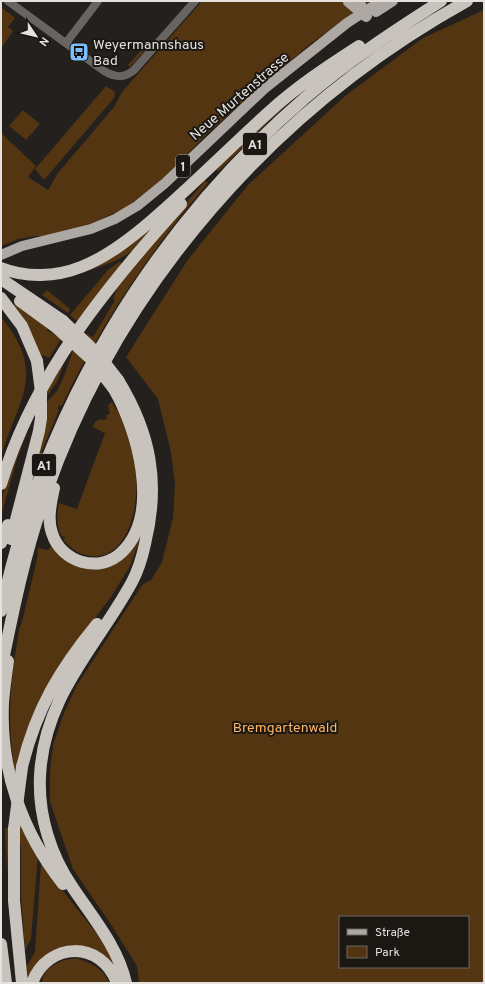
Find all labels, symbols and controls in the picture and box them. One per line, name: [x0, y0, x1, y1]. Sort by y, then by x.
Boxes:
north arrow: [16, 16, 56, 56]
text: N: [35, 34, 51, 48]
place label: Weyermannshaus Bad: [93, 37, 204, 70]
bus stop icon: Weyermannshaus Bad: [68, 41, 90, 63]
street label: Neue Murtenstrasse: [187, 49, 293, 145]
road number: A1: [243, 133, 267, 155]
road number: 1: [176, 155, 190, 177]
road number: A1: [32, 454, 56, 476]
park label: Bremgartenwald: [233, 720, 337, 737]
legend: [339, 916, 469, 968]
text: Straße: [375, 925, 410, 941]
text: Park: [375, 945, 400, 961]

